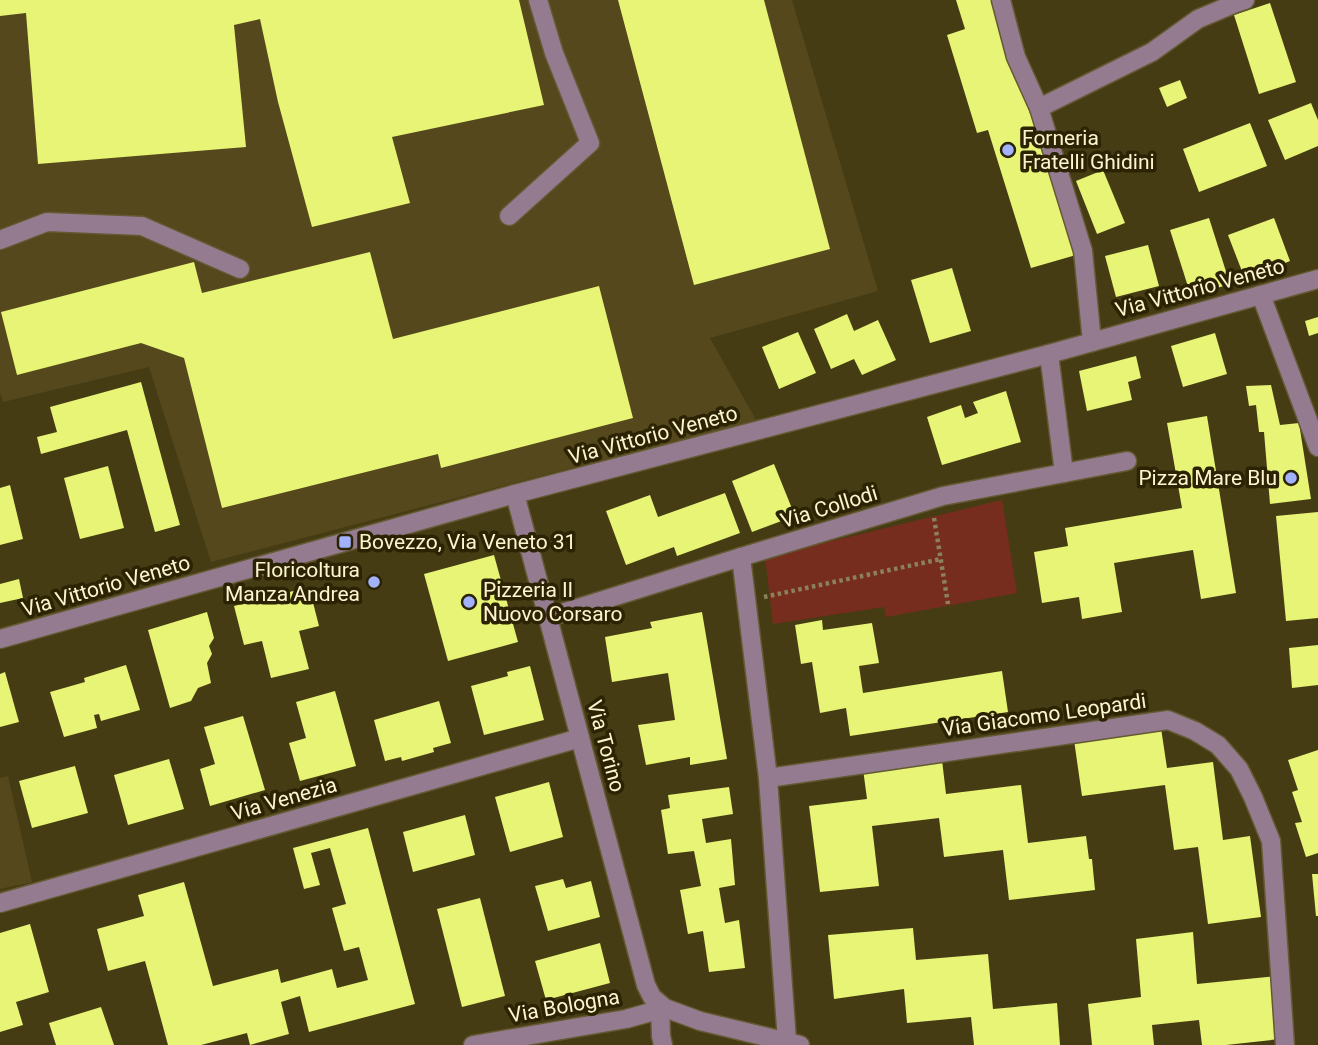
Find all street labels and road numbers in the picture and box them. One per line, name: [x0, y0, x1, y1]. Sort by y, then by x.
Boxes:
street label: Via Vittorio Veneto: [1113, 254, 1287, 322]
street label: Via Vittorio Veneto: [566, 401, 740, 469]
street label: Via Collodi: [778, 481, 880, 533]
street label: Via Vittorio Veneto: [19, 550, 193, 622]
street label: Via Giacomo Leopardi: [940, 689, 1148, 741]
street label: Via Torino: [582, 697, 630, 795]
street label: Via Venezia: [228, 772, 340, 826]
street label: Via Bologna: [507, 984, 621, 1028]

